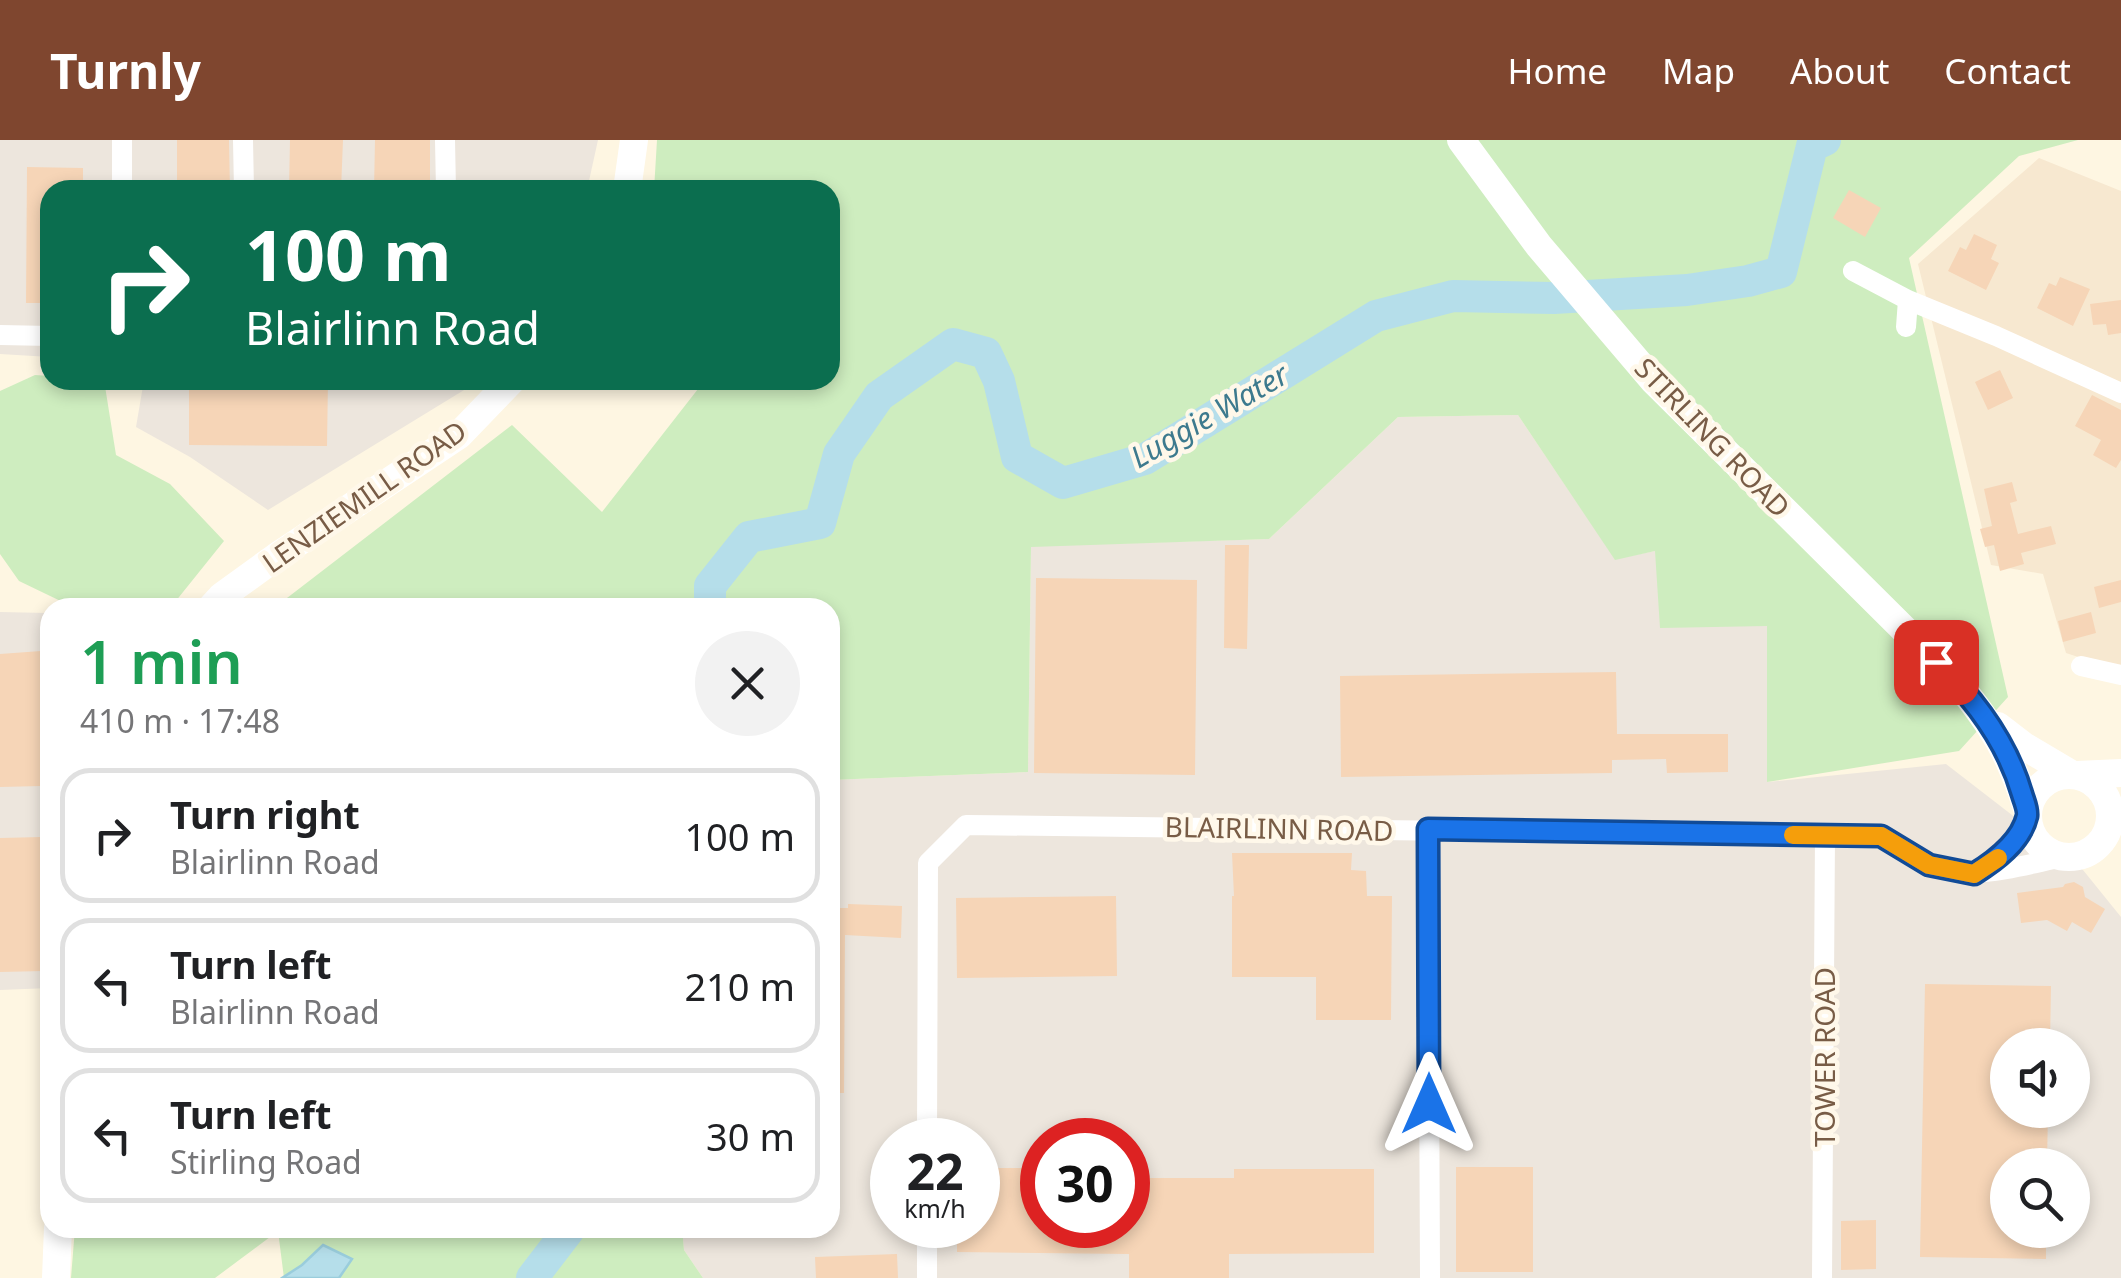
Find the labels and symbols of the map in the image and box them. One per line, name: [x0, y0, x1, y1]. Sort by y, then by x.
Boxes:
street label: STIRLING ROAD: [1627, 349, 1799, 525]
water label: Luggie Water: [1123, 353, 1296, 477]
street label: LENZIEMILL ROAD: [254, 411, 474, 581]
pin: [1894, 620, 1979, 705]
street label: BLAIRLINN ROAD: [1164, 807, 1394, 849]
street label: TOWER ROAD: [1805, 967, 1843, 1147]
position arrow: [1377, 1052, 1481, 1156]
speed limit sign: 30: [1020, 1118, 1150, 1248]

